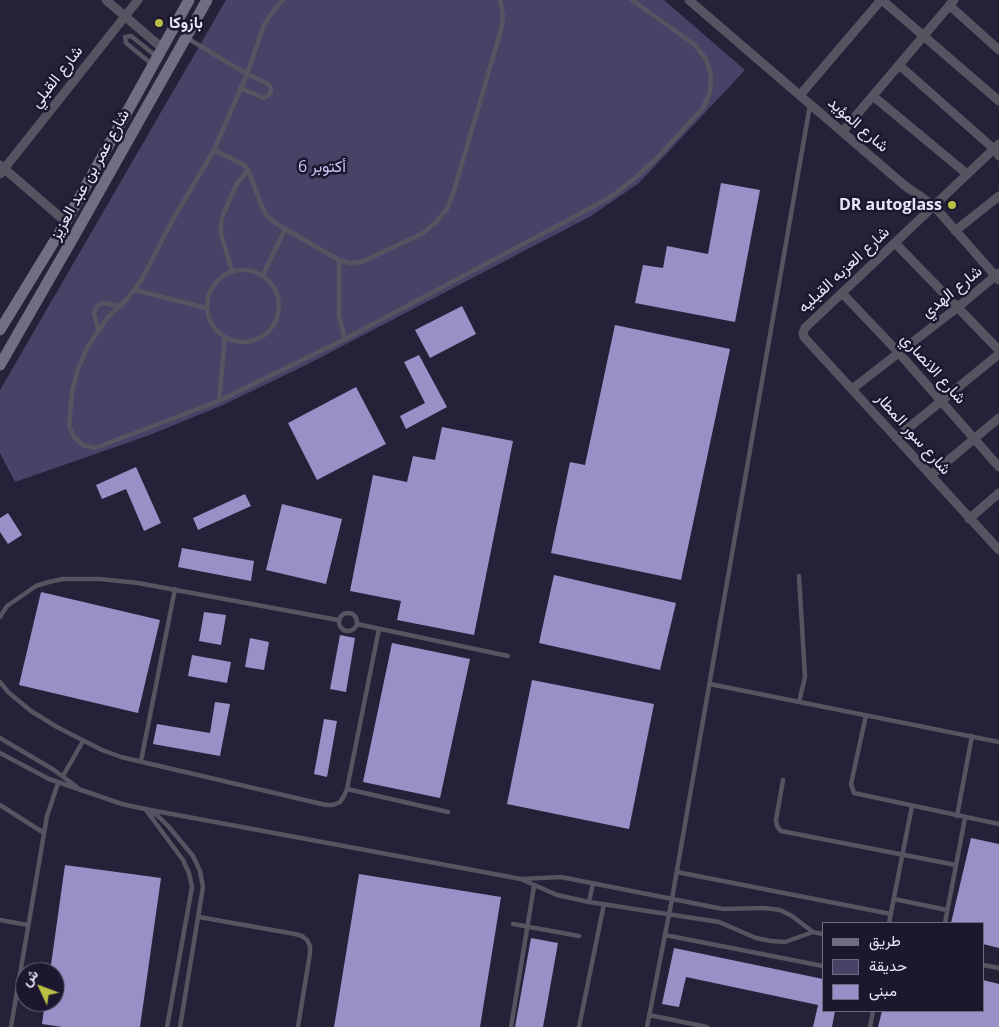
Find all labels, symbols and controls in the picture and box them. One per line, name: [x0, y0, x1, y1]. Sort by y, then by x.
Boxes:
place label: بازوكا: [169, 13, 203, 33]
marker: بازوكا: [153, 17, 165, 29]
street label: شارع القبلي: [27, 42, 87, 112]
street label: شارع المؤيد: [824, 93, 892, 157]
street label: شارع عمر بن عبد العزيز: [46, 106, 134, 244]
park label: 6 أكتوبر: [298, 157, 346, 177]
place label: DR autoglass: [839, 195, 942, 215]
marker: DR autoglass: [946, 199, 958, 211]
street label: شارع العزبه القبليه: [794, 223, 894, 317]
street label: شارع الهدي: [918, 262, 986, 322]
street label: شارع الانصاري: [896, 330, 970, 408]
street label: شارع سور المطار: [871, 389, 955, 479]
legend: [822, 922, 984, 1012]
text: طريق: [869, 930, 901, 950]
text: حديقة: [869, 955, 907, 975]
north arrow: [15, 962, 65, 1012]
text: ش: [17, 964, 42, 990]
text: مبنى: [869, 980, 897, 1000]

